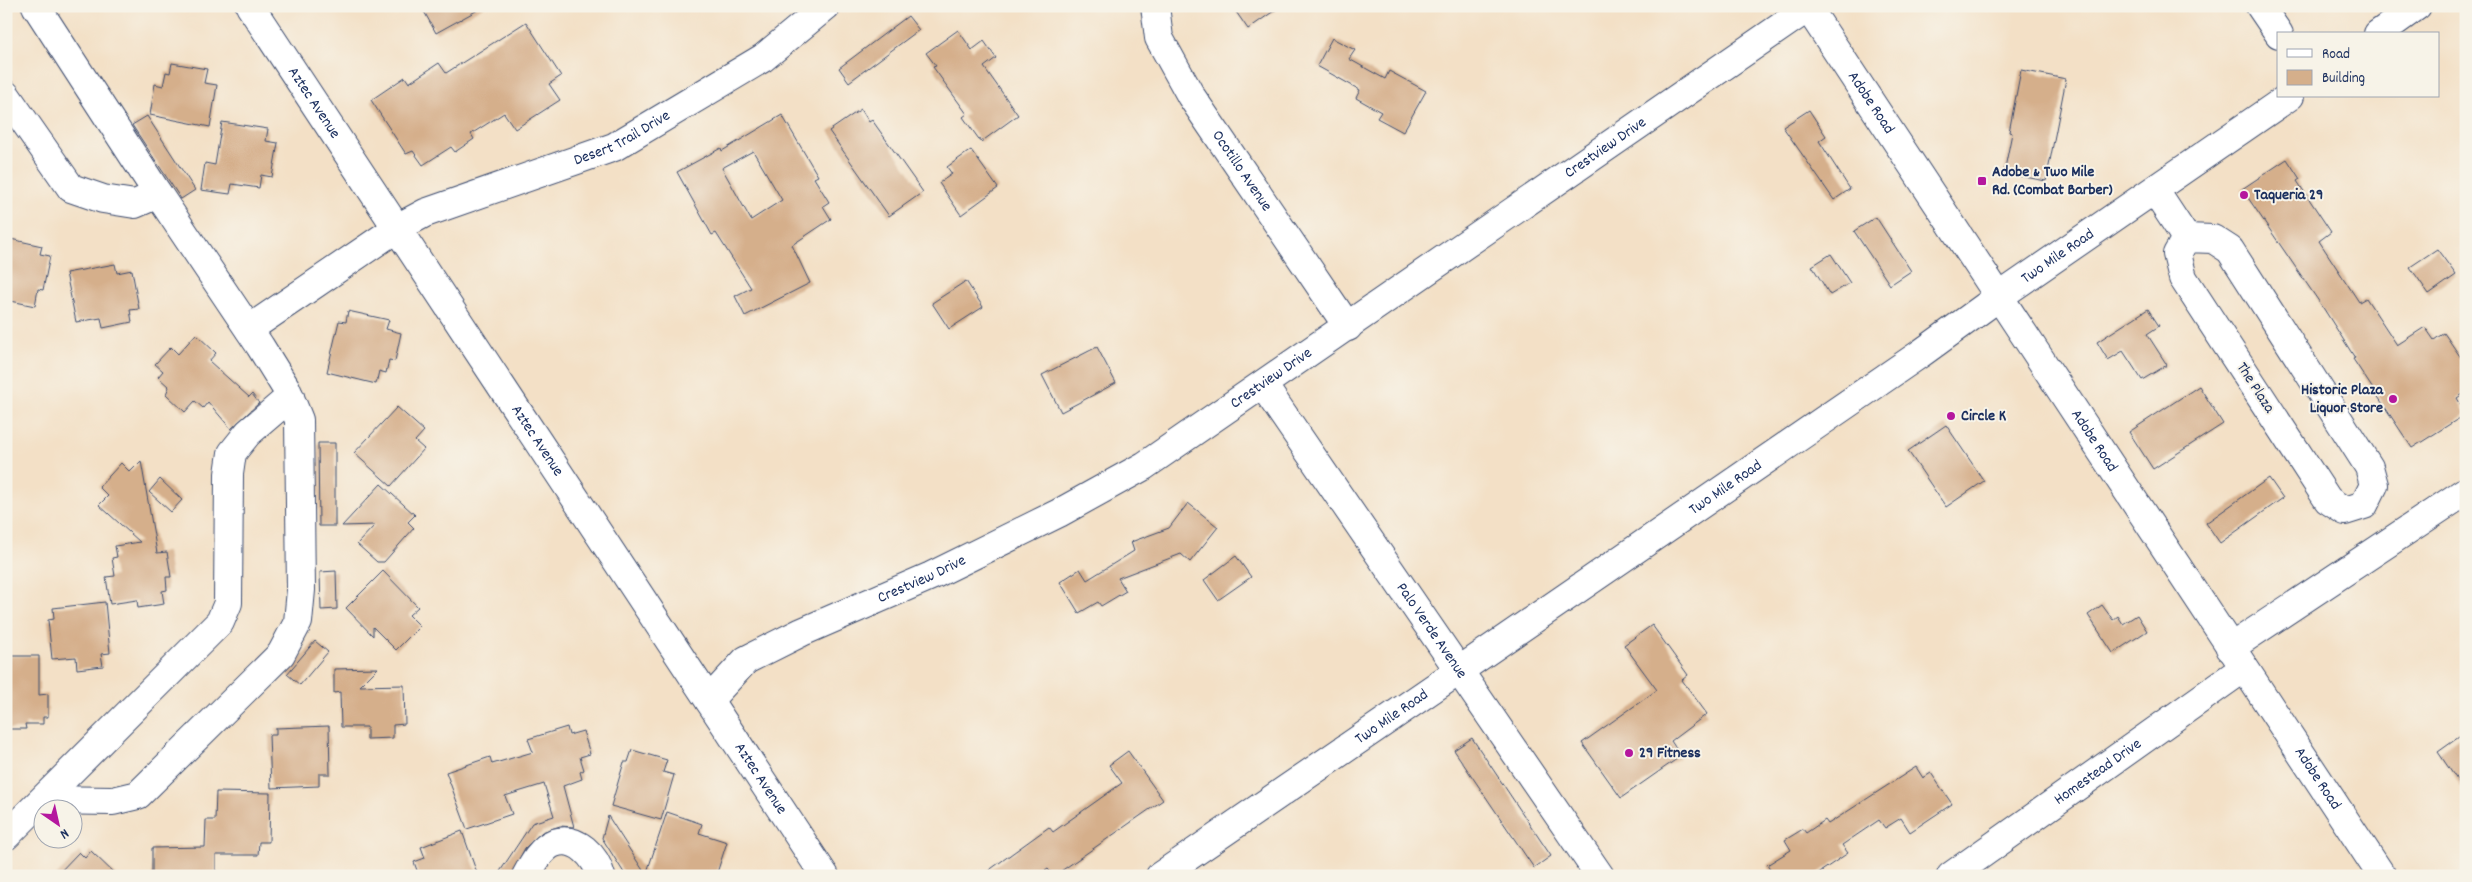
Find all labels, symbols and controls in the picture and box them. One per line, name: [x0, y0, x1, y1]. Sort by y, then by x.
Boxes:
legend: [2277, 32, 2440, 98]
text: Road: [2322, 44, 2350, 66]
street label: Aztec Avenue: [282, 62, 346, 143]
street label: Adobe Road: [1842, 67, 1900, 139]
text: Building: [2322, 68, 2365, 90]
street label: Desert Trail Drive: [571, 104, 675, 172]
street label: Crestview Drive: [1560, 111, 1651, 184]
street label: Ocotillo Avenue: [1206, 126, 1278, 216]
place label: Adobe & Two Mile Rd. (Combat Barber): [1992, 161, 2113, 202]
marker: Adobe & Two Mile Rd. (Combat Barber): [1976, 175, 1988, 187]
place label: Taqueria 29: [2254, 184, 2323, 207]
marker: Taqueria 29: [2238, 189, 2250, 201]
street label: Two Mile Road: [2016, 223, 2099, 290]
street label: Crestview Drive: [1225, 342, 1317, 415]
street label: The Plaza: [2230, 358, 2280, 418]
place label: Historic Plaza Liquor Store: [2301, 379, 2384, 420]
marker: Historic Plaza Liquor Store: [2387, 393, 2399, 405]
street label: Aztec Avenue: [505, 400, 569, 481]
place label: Circle K: [1961, 405, 2007, 428]
street label: Adobe Road: [2065, 405, 2123, 477]
marker: Circle K: [1945, 410, 1957, 422]
street label: Two Mile Road: [1684, 454, 1767, 521]
street label: Crestview Drive: [874, 549, 970, 609]
street label: Palo Verde Avenue: [1390, 578, 1473, 683]
street label: Two Mile Road: [1350, 684, 1433, 750]
street label: Homestead Drive: [2049, 733, 2146, 811]
street label: Aztec Avenue: [728, 738, 793, 819]
place label: 29 Fitness: [1639, 742, 1701, 765]
street label: Adobe Road: [2288, 743, 2347, 814]
marker: 29 Fitness: [1623, 747, 1635, 759]
north arrow: [32, 800, 82, 850]
text: N: [56, 823, 73, 843]

